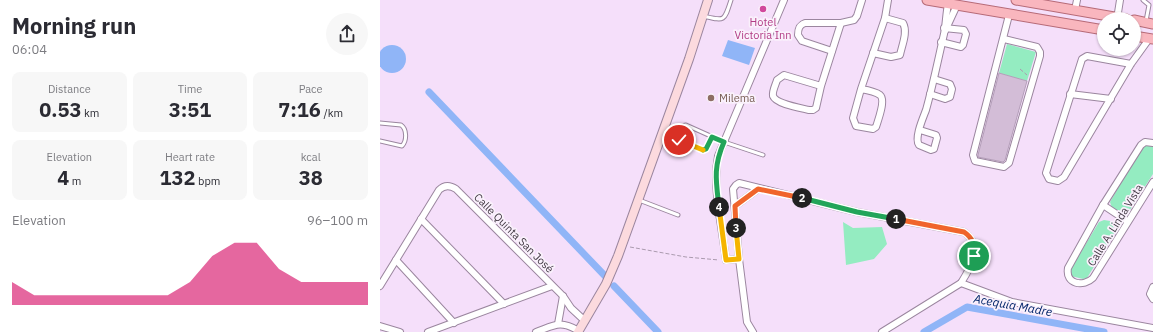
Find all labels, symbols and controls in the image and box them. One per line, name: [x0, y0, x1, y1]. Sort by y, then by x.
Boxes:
marker: Hotel Victoria Inn: [758, 4, 768, 14]
text: Morning run: [12, 11, 136, 40]
map controls: [1097, 12, 1141, 56]
button: locate: [1097, 12, 1141, 56]
button: share: [326, 13, 368, 55]
place label: Hotel Victoria Inn: [734, 15, 792, 42]
text: 06:04: [12, 41, 47, 58]
text: Distance: [48, 82, 91, 96]
text: Time: [178, 82, 202, 96]
text: Pace: [299, 82, 323, 96]
place label: Milema: [719, 91, 755, 105]
marker: Milema: [706, 93, 716, 103]
text: 0.53: [39, 96, 81, 123]
text: 3:51: [169, 96, 211, 123]
text: 7:16: [278, 96, 321, 123]
text: km: [81, 106, 99, 120]
text: /km: [321, 106, 343, 120]
pin: [662, 123, 696, 157]
icon: check: [668, 129, 690, 151]
text: Elevation: [47, 150, 92, 164]
text: Heart rate: [165, 150, 215, 164]
text: kcal: [301, 150, 321, 164]
text: 4: [57, 164, 69, 191]
text: 132: [160, 164, 196, 191]
text: 38: [299, 164, 323, 191]
text: m: [69, 174, 81, 188]
text: bpm: [196, 174, 220, 188]
street label: Calle A. Linda Vista: [1084, 181, 1146, 269]
pin: 2: [792, 188, 812, 208]
street label: Calle Quinta San José: [471, 190, 557, 276]
text: 2: [799, 191, 805, 205]
pin: 4: [709, 197, 729, 217]
text: 4: [716, 200, 722, 214]
pin: 1: [886, 209, 906, 229]
text: Elevation: [12, 212, 66, 229]
text: 96–100 m: [307, 212, 368, 229]
text: 1: [893, 212, 899, 226]
pin: 3: [726, 218, 746, 238]
text: 3: [733, 221, 739, 235]
pin: [957, 239, 991, 273]
icon: arrive: [963, 245, 985, 267]
water label: Acequia Madre: [972, 291, 1053, 319]

